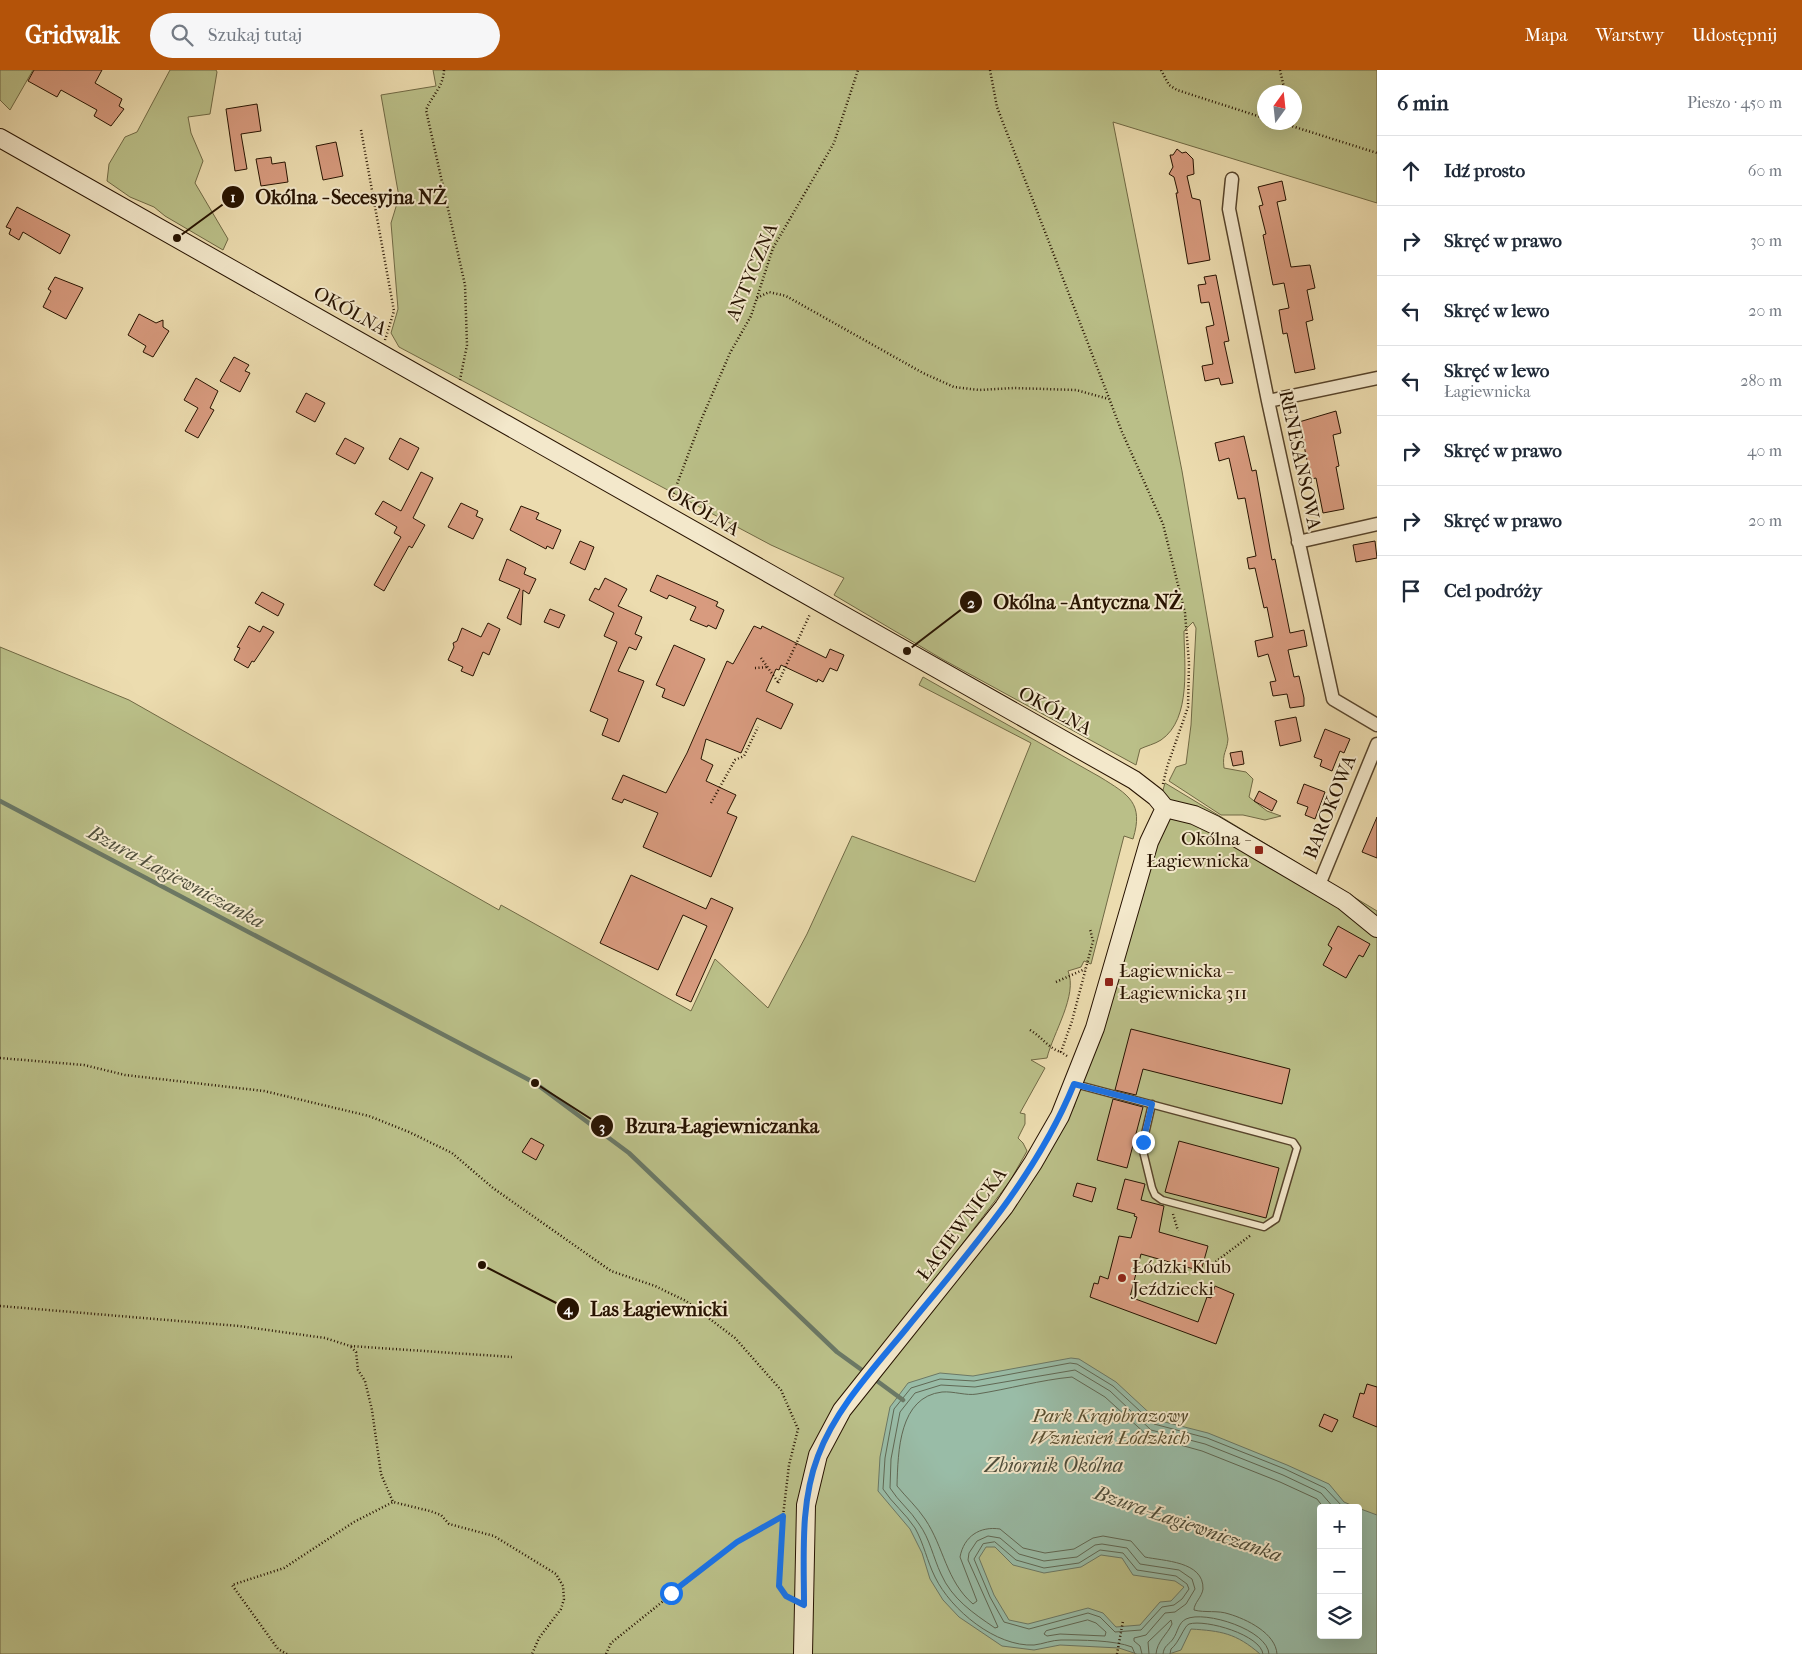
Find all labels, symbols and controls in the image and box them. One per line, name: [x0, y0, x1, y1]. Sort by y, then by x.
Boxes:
search box: [150, 13, 500, 58]
text: Gridwalk: [25, 21, 120, 49]
icon: search: [168, 21, 196, 49]
text: Szukaj tutaj: [208, 24, 302, 46]
text: Mapa: [1525, 25, 1568, 46]
text: Warstwy: [1596, 25, 1664, 46]
text: Udostępnij: [1692, 25, 1777, 46]
north arrow: [1257, 85, 1302, 130]
text: 6 min: [1397, 91, 1449, 115]
text: Pieszo · 450 m: [1687, 93, 1782, 112]
icon: ahead: [1397, 157, 1425, 185]
text: Idź prosto: [1444, 160, 1525, 182]
text: 60 m: [1748, 161, 1782, 180]
callout: Okólna - Secesyjna NŻ: [220, 180, 457, 215]
text: Okólna - Secesyjna NŻ: [255, 184, 447, 209]
text: 1: [230, 188, 236, 206]
street label: ANTYCZNA: [721, 219, 783, 325]
icon: right: [1397, 227, 1425, 255]
text: Skręć w prawo: [1444, 230, 1562, 252]
text: 30 m: [1750, 231, 1782, 250]
street label: OKÓLNA: [309, 281, 392, 340]
icon: left: [1397, 297, 1425, 325]
text: Skręć w lewo: [1444, 300, 1550, 322]
text: 20 m: [1748, 301, 1782, 320]
text: Skręć w lewo: [1444, 360, 1550, 382]
icon: left: [1397, 367, 1425, 395]
text: 280 m: [1740, 371, 1782, 390]
text: Łagiewnicka: [1444, 382, 1531, 401]
street label: RENESANSOWA: [1274, 388, 1326, 532]
icon: right: [1397, 437, 1425, 465]
text: Skręć w prawo: [1444, 440, 1562, 462]
text: 40 m: [1747, 441, 1782, 460]
street label: OKÓLNA: [663, 480, 744, 541]
icon: right: [1397, 507, 1425, 535]
text: Skręć w prawo: [1444, 510, 1562, 532]
text: 20 m: [1748, 511, 1782, 530]
icon: arrive: [1397, 577, 1425, 605]
text: Cel podróży: [1444, 580, 1542, 602]
callout: Okólna - Antyczna NŻ: [958, 585, 1192, 620]
text: Okólna - Antyczna NŻ: [993, 589, 1183, 614]
text: 2: [967, 594, 975, 612]
street label: OKÓLNA: [1014, 681, 1097, 740]
street label: BAROKOWA: [1299, 751, 1361, 862]
water label: Bzura-Łagiewniczanka: [83, 820, 268, 933]
place label: Okólna - Łagiewnicka: [1146, 828, 1252, 872]
marker: Okólna - Łagiewnicka: [1253, 844, 1265, 856]
place label: Łagiewnicka - Łagiewnicka 311: [1119, 960, 1247, 1004]
marker: Łagiewnicka - Łagiewnicka 311: [1103, 976, 1115, 988]
callout: Bzura-Łagiewniczanka: [590, 1109, 829, 1144]
text: Bzura-Łagiewniczanka: [625, 1115, 820, 1138]
text: 3: [599, 1118, 605, 1136]
route end: [1132, 1131, 1155, 1154]
street label: ŁAGIEWNICKA: [912, 1163, 1012, 1285]
place label: Łódzki Klub Jeździecki: [1130, 1256, 1231, 1300]
marker: Łódzki Klub Jeździecki: [1116, 1272, 1128, 1284]
callout: Las Łagiewnicki: [555, 1291, 738, 1326]
text: Las Łagiewnicki: [590, 1298, 729, 1321]
text: 4: [563, 1300, 574, 1318]
park label: Park Krajobrazowy Wzniesień Łódzkich: [1030, 1405, 1190, 1449]
water label: Zbiornik Okólna: [983, 1454, 1123, 1477]
water label: Bzura-Łagiewniczanka: [1090, 1481, 1285, 1567]
map controls: [1317, 1504, 1362, 1639]
button: +: [1317, 1504, 1362, 1549]
button: −: [1317, 1549, 1362, 1594]
route start: [660, 1582, 683, 1605]
button: layers: [1317, 1594, 1362, 1639]

